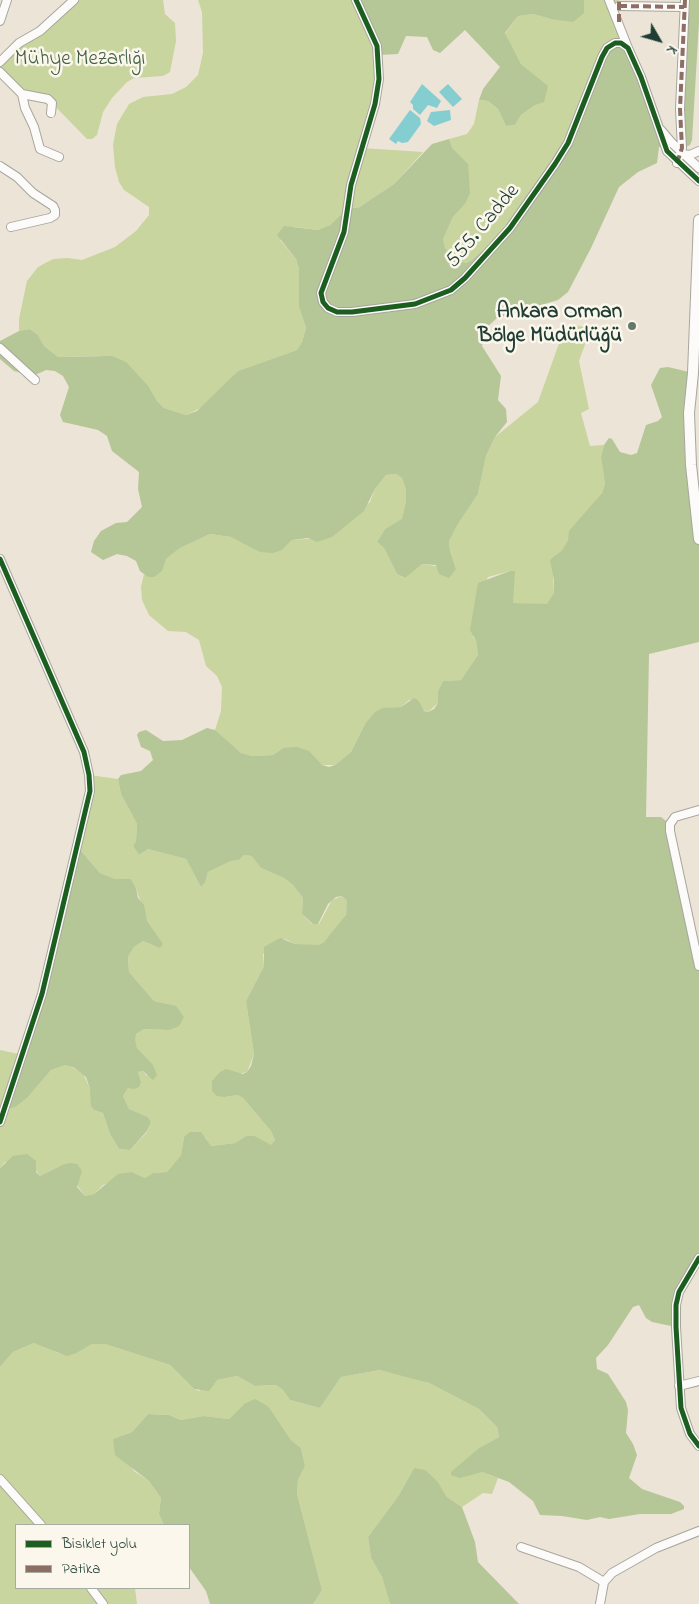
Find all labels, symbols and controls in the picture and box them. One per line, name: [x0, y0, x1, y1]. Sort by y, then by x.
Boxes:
north arrow: [634, 15, 684, 65]
text: K: [661, 40, 682, 59]
park label: Mühye Mezarlığı: [15, 48, 145, 74]
street label: 555. Cadde: [442, 180, 526, 274]
place label: Ankara Orman Bölge Müdürlüğü: [478, 301, 622, 351]
marker: Ankara Orman Bölge Müdürlüğü: [626, 320, 638, 332]
legend: [15, 1524, 190, 1589]
text: Bisiklet yolu: [62, 1533, 137, 1555]
text: Patika: [62, 1558, 100, 1580]

